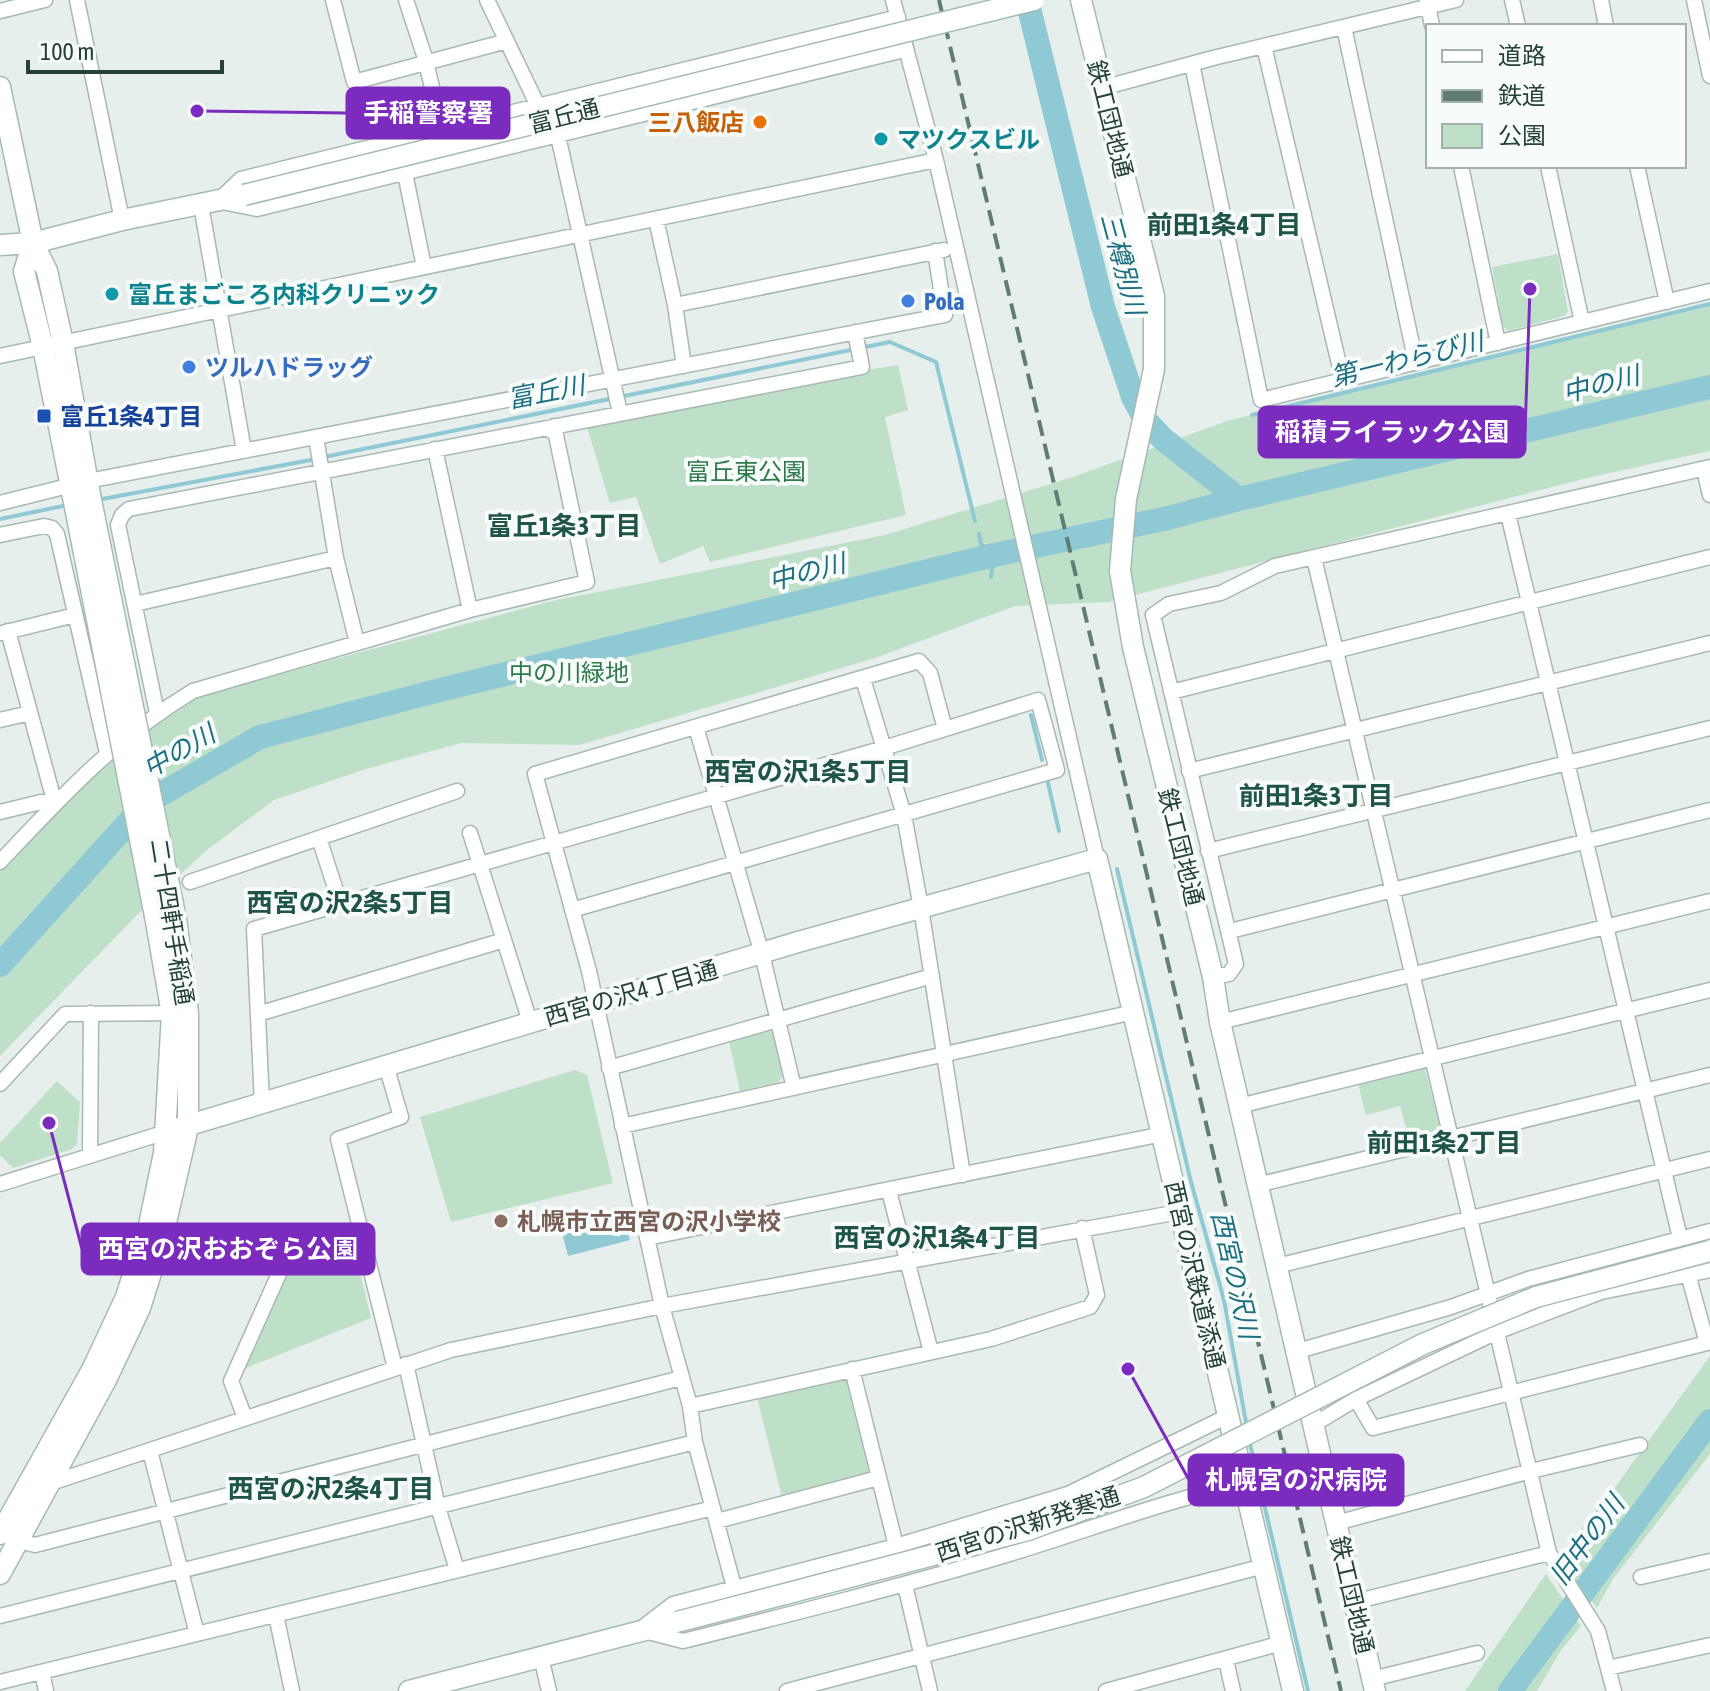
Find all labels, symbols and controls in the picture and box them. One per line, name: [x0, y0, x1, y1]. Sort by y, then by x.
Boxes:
scale bar: [28, 24, 222, 74]
legend: [1426, 24, 1686, 168]
text: 100 m: [40, 38, 94, 65]
text: 道路: [1498, 42, 1546, 69]
street label: 鉄工団地通: [1082, 58, 1138, 180]
text: 鉄道: [1498, 82, 1546, 109]
callout: 手稲警察署: [347, 88, 509, 138]
street label: 富丘通: [526, 94, 602, 138]
text: 手稲警察署: [363, 98, 493, 128]
place label: 三八飯店: [648, 109, 744, 136]
marker: 三八飯店: [751, 113, 769, 131]
text: 公園: [1498, 122, 1546, 149]
place label: マツクスビル: [897, 126, 1040, 153]
marker: マツクスビル: [872, 130, 890, 148]
water label: 三樽別川: [1095, 210, 1152, 321]
district label: 前田1条4丁目: [1147, 210, 1301, 240]
place label: 富丘まごころ内科クリニック: [128, 281, 440, 308]
marker: 富丘まごころ内科クリニック: [103, 285, 121, 303]
place label: Pola: [924, 288, 964, 315]
marker: Pola: [899, 292, 917, 310]
water label: 第一わらび川: [1328, 325, 1489, 392]
place label: ツルハドラッグ: [205, 354, 373, 381]
marker: ツルハドラッグ: [180, 358, 198, 376]
water label: 中の川: [1560, 359, 1645, 408]
water label: 富丘川: [505, 369, 590, 414]
place label: 富丘1条4丁目: [60, 403, 203, 430]
marker: 富丘1条4丁目: [35, 407, 53, 425]
callout: 稲積ライラック公園: [1259, 407, 1525, 457]
text: 稲積ライラック公園: [1275, 417, 1509, 447]
park label: 富丘東公園: [686, 458, 806, 485]
district label: 富丘1条3丁目: [487, 511, 641, 541]
water label: 中の川: [766, 547, 851, 596]
park label: 中の川緑地: [509, 659, 629, 686]
water label: 中の川: [138, 717, 223, 783]
district label: 西宮の沢1条5丁目: [705, 757, 911, 787]
district label: 前田1条3丁目: [1239, 781, 1393, 811]
street label: 鉄工団地通: [1153, 786, 1209, 908]
street label: 二十四軒手稲通: [146, 837, 198, 1007]
district label: 西宮の沢2条5丁目: [247, 888, 453, 918]
street label: 西宮の沢4丁目通: [541, 955, 721, 1031]
district label: 前田1条2丁目: [1367, 1128, 1521, 1158]
street label: 西宮の沢鉄道添通: [1160, 1178, 1230, 1372]
place label: 札幌市立西宮の沢小学校: [517, 1208, 781, 1235]
water label: 西宮の沢川: [1206, 1208, 1265, 1345]
marker: 札幌市立西宮の沢小学校: [492, 1212, 510, 1230]
district label: 西宮の沢1条4丁目: [834, 1223, 1040, 1253]
callout: 西宮の沢おおぞら公園: [82, 1224, 374, 1274]
text: 西宮の沢おおぞら公園: [98, 1234, 358, 1264]
callout: 札幌宮の沢病院: [1189, 1455, 1403, 1505]
text: 札幌宮の沢病院: [1205, 1465, 1387, 1495]
district label: 西宮の沢2条4丁目: [228, 1474, 434, 1504]
street label: 西宮の沢新発寒通: [933, 1481, 1123, 1567]
water label: 旧中の川: [1544, 1487, 1632, 1591]
street label: 鉄工団地通: [1325, 1534, 1379, 1656]

